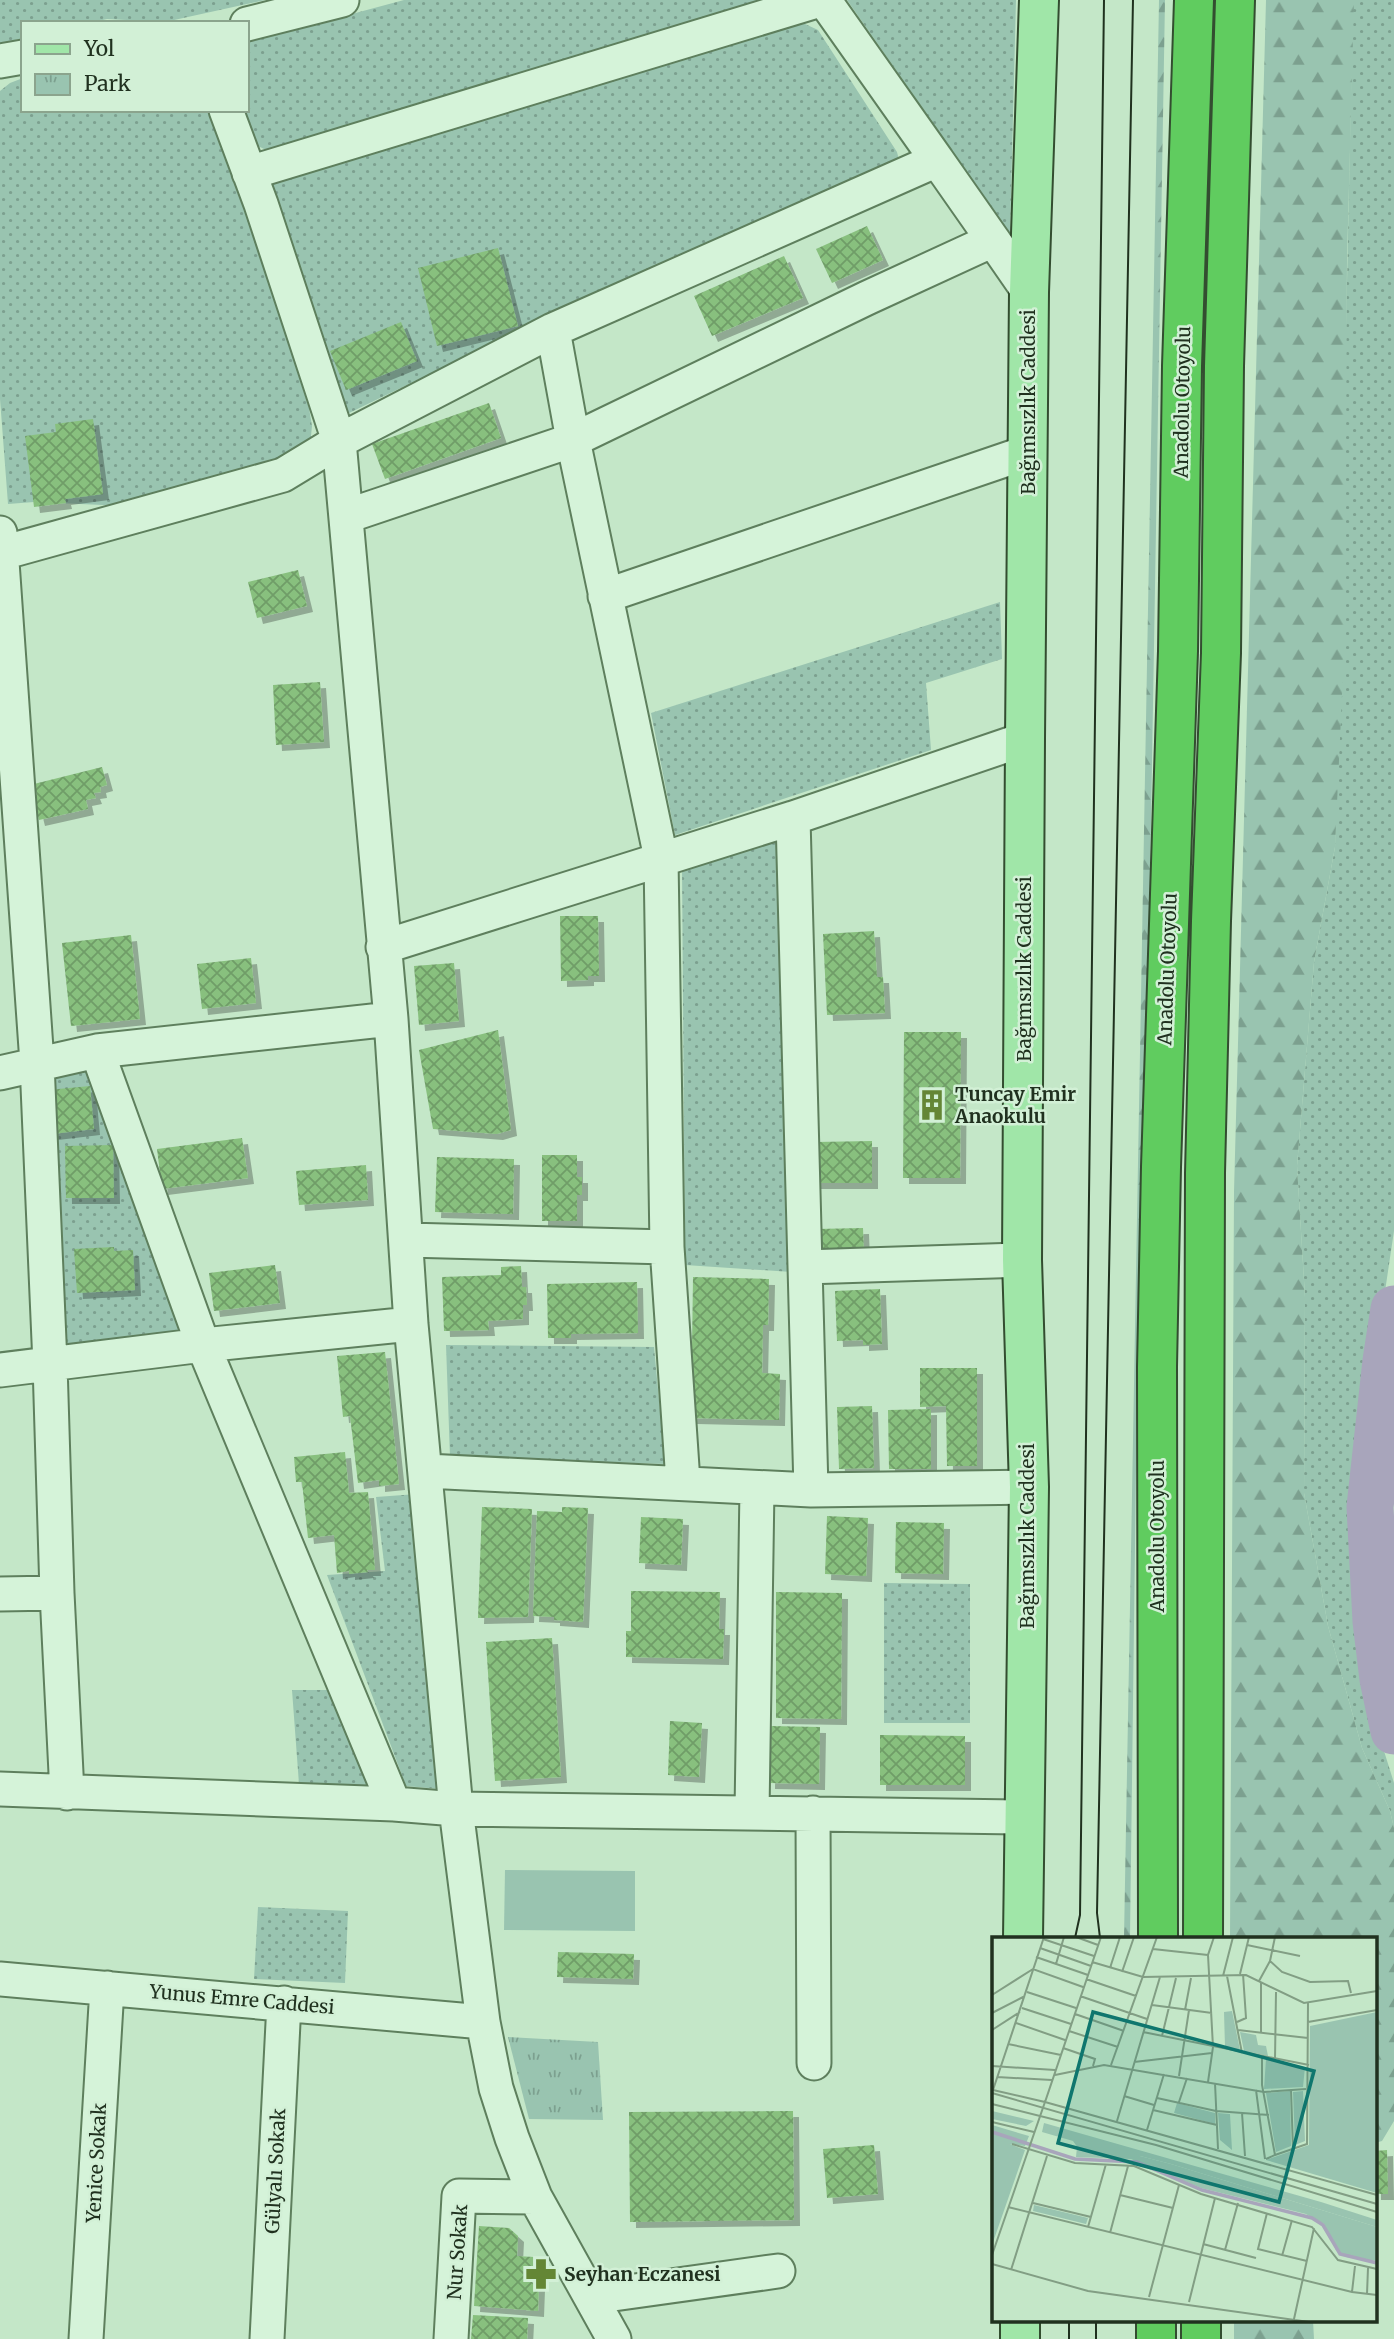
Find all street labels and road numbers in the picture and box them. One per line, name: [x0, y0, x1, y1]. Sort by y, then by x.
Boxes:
street label: Bağımsızlık Caddesi: [1016, 309, 1040, 495]
street label: Anadolu Otoyolu: [1169, 326, 1195, 479]
street label: Bağımsızlık Caddesi: [1012, 876, 1036, 1062]
street label: Anadolu Otoyolu: [1152, 892, 1182, 1047]
street label: Bağımsızlık Caddesi: [1015, 1443, 1039, 1629]
street label: Anadolu Otoyolu: [1145, 1460, 1169, 1613]
street label: Yunus Emre Caddesi: [147, 1979, 336, 2019]
street label: Yenice Sokak: [81, 2103, 111, 2224]
street label: Gülyalı Sokak: [260, 2108, 290, 2234]
street label: Nur Sokak: [442, 2203, 472, 2301]

